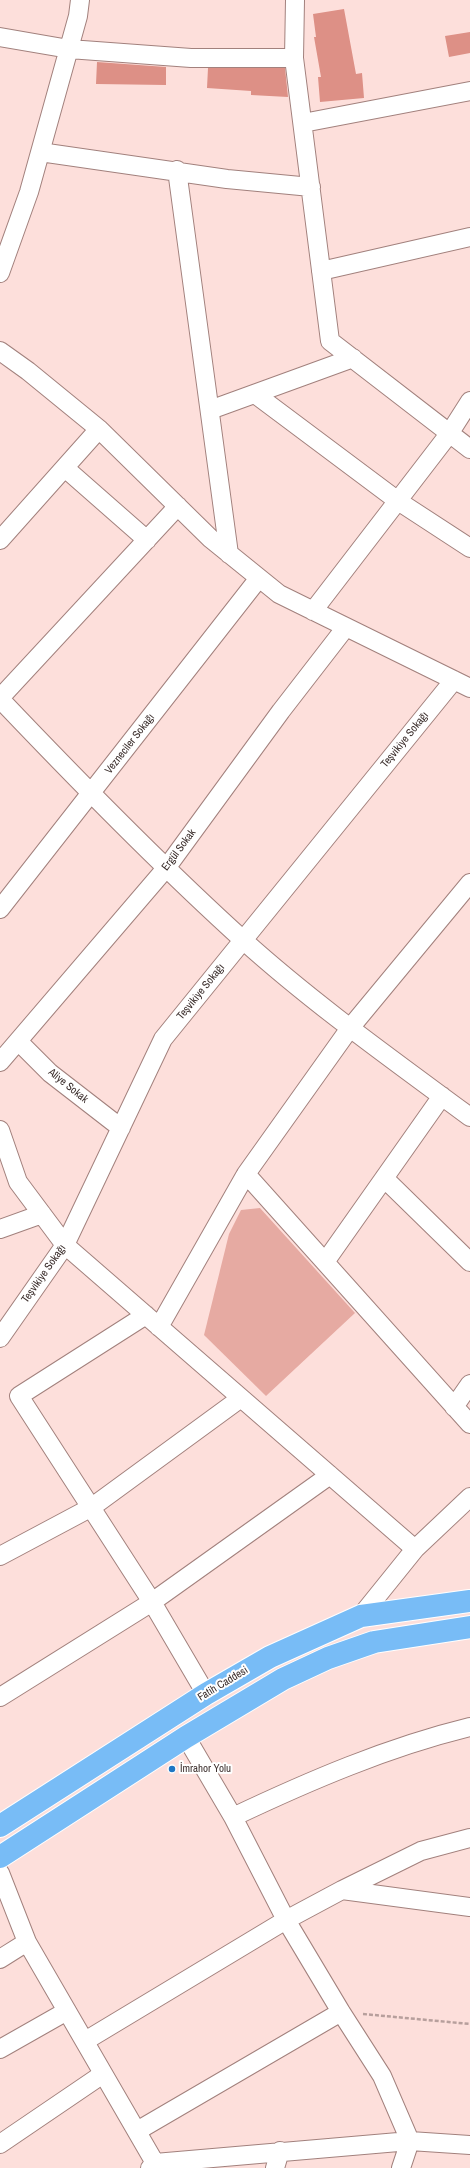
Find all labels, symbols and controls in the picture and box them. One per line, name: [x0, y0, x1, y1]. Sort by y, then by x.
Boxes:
street label: Teşvikiye Sokağı: [378, 709, 432, 771]
street label: Vezneciler Sokağı: [102, 711, 158, 777]
street label: Ergül Sokak: [159, 827, 199, 873]
street label: Teşvikiye Sokağı: [174, 961, 228, 1023]
street label: Aliye Sokak: [45, 1066, 91, 1106]
street label: Teşvikiye Sokağı: [19, 1242, 69, 1306]
street label: Fatih Caddesi: [196, 1664, 250, 1704]
place label: İmrahor Yolu: [180, 1762, 231, 1776]
marker: İmrahor Yolu: [167, 1764, 177, 1774]

